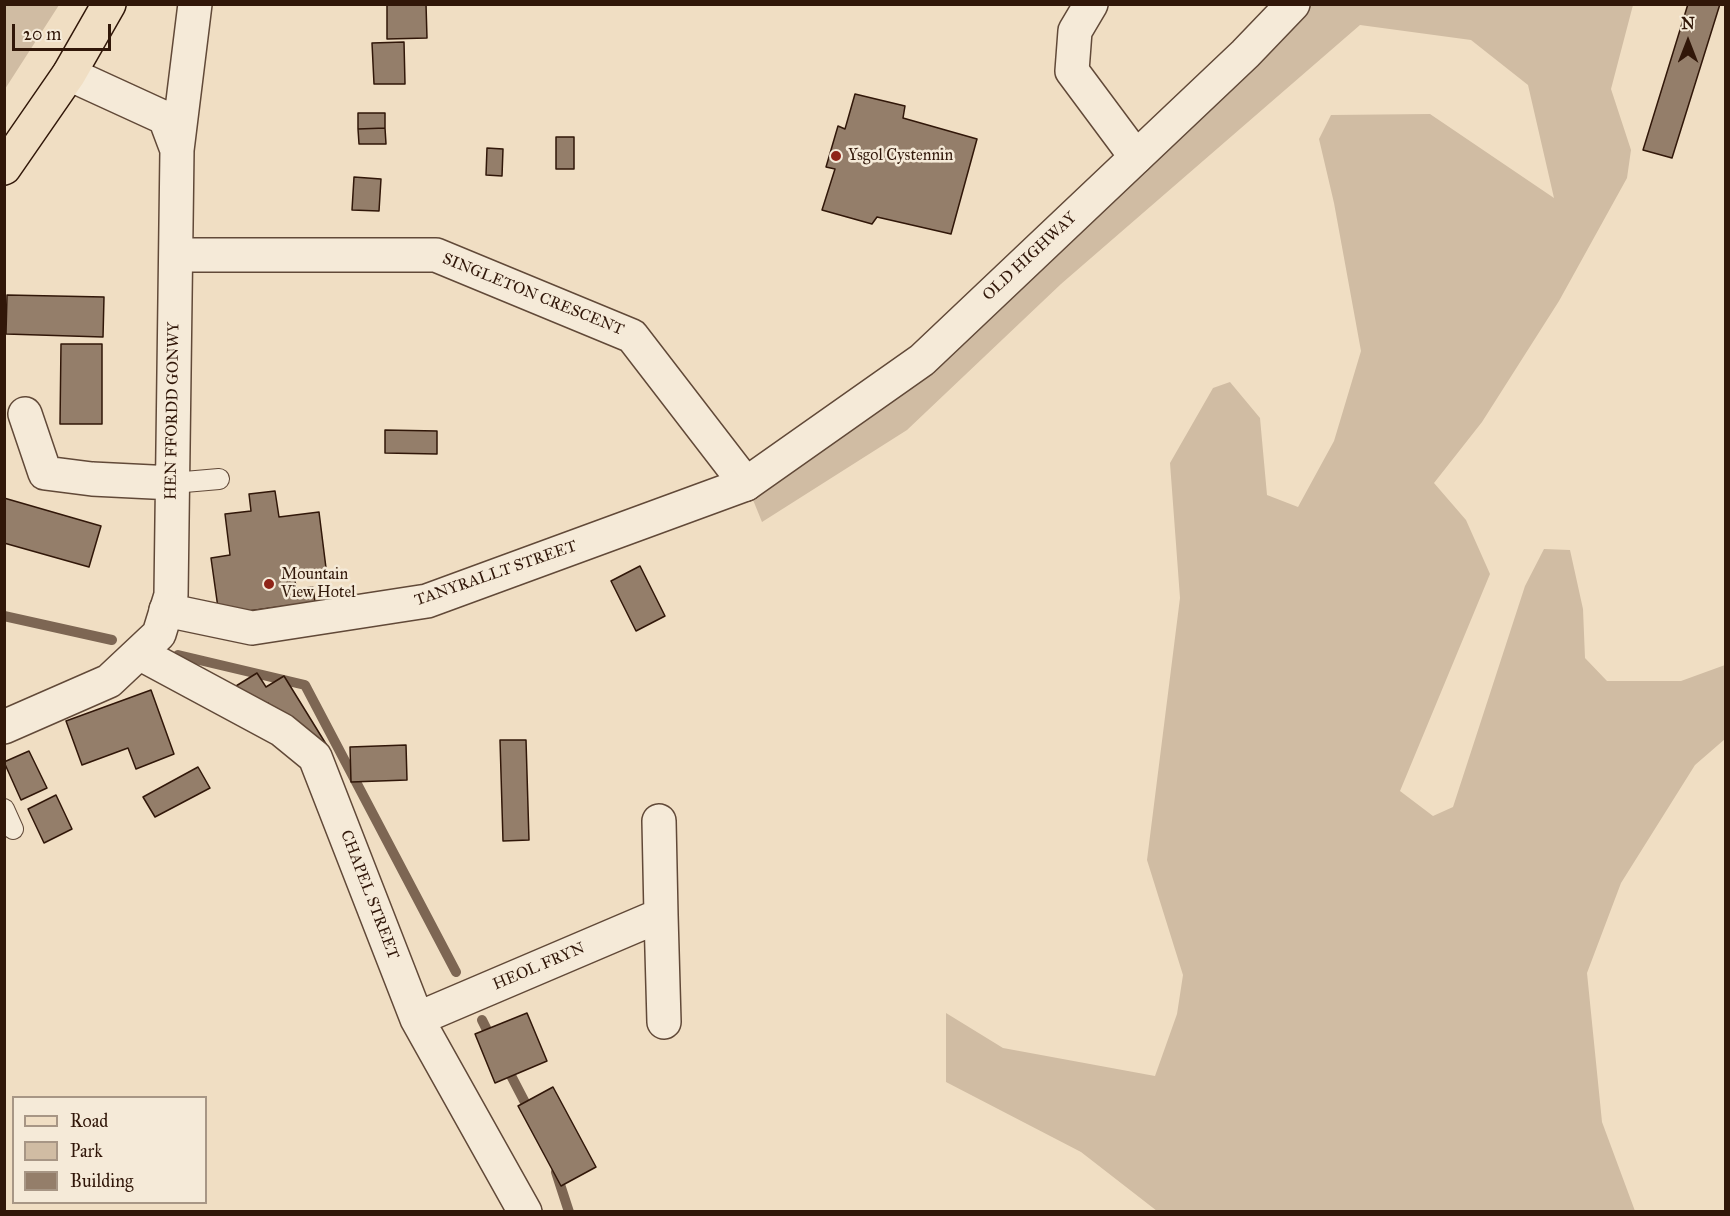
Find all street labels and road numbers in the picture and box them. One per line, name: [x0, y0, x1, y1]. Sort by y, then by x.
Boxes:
street label: OLD HIGHWAY: [979, 209, 1081, 305]
street label: SINGLETON CRESCENT: [439, 250, 627, 340]
street label: HEN FFORDD GONWY: [162, 322, 184, 500]
street label: TANYRALLT STREET: [412, 537, 580, 611]
street label: CHAPEL STREET: [336, 828, 402, 962]
street label: HEOL FRYN: [490, 939, 588, 995]

